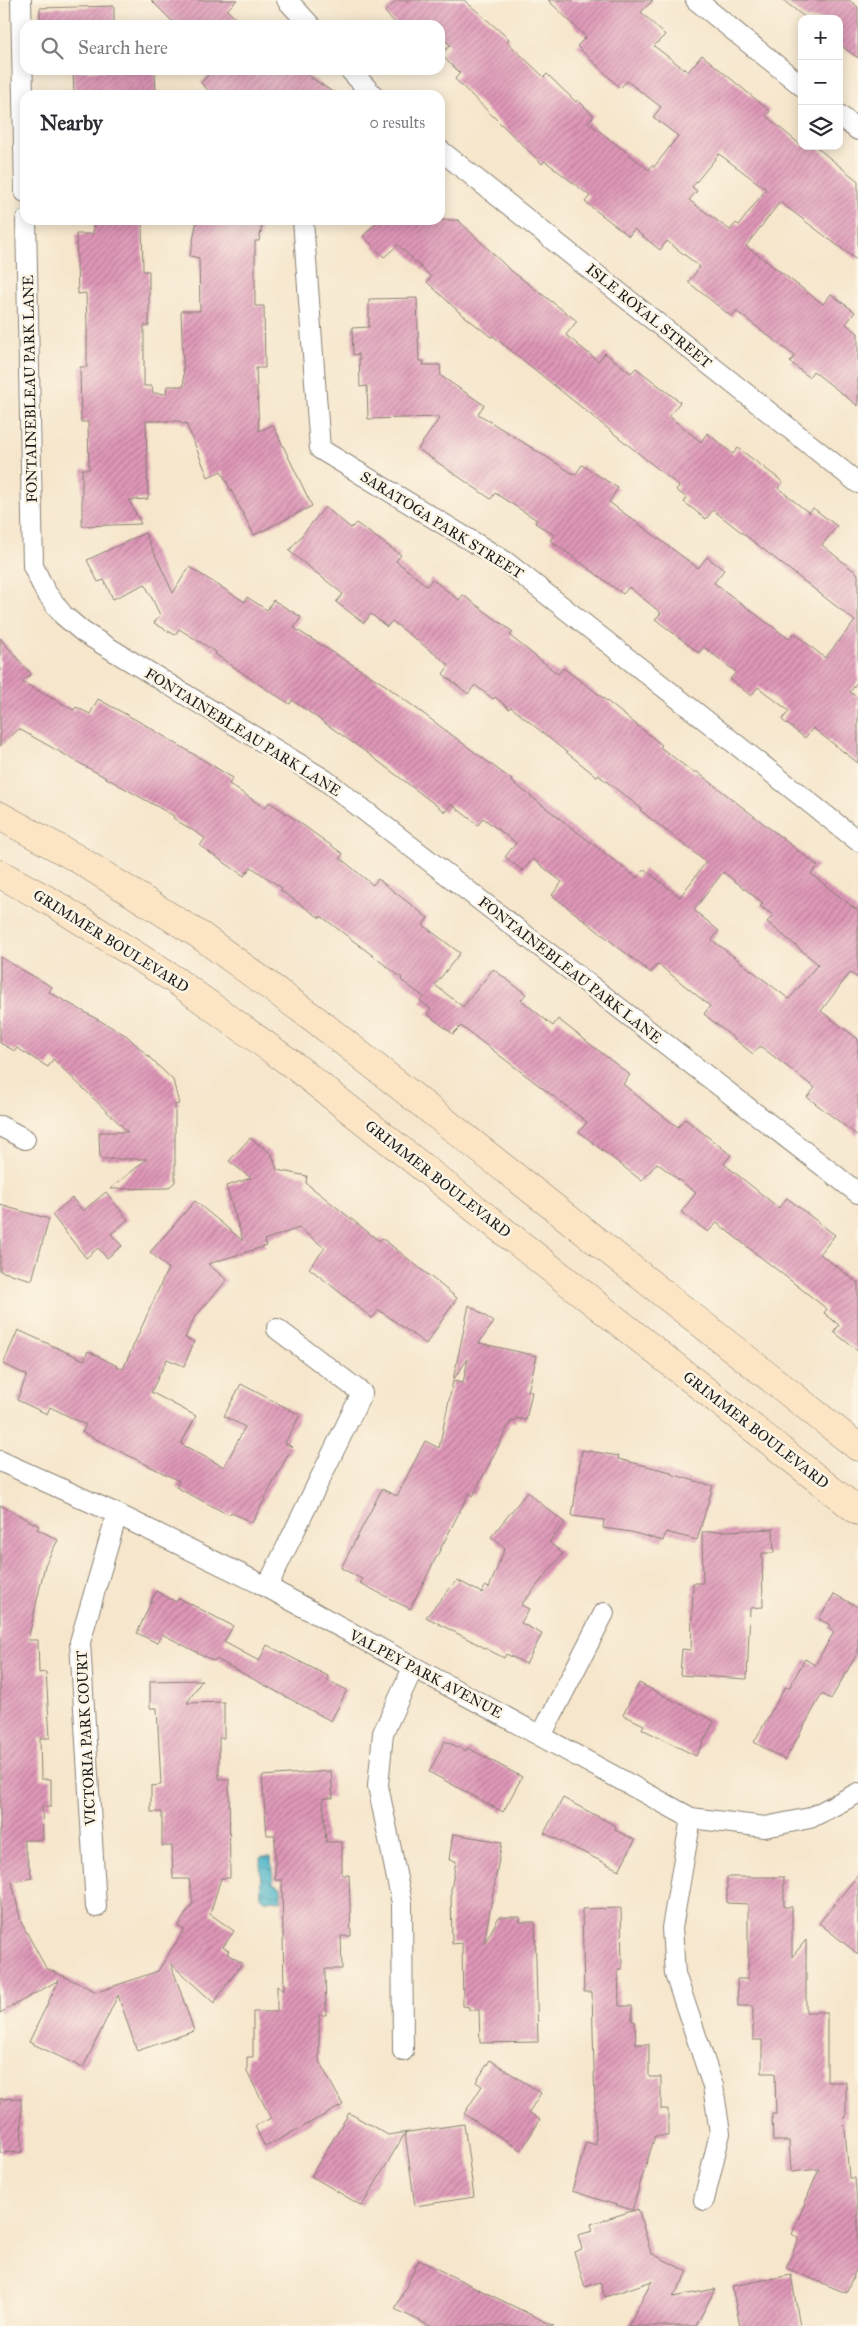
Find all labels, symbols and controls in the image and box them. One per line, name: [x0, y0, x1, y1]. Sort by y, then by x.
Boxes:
map controls: [798, 15, 843, 150]
button: +: [798, 15, 843, 60]
search box: [20, 20, 445, 75]
icon: search: [38, 34, 66, 62]
text: Search here: [78, 36, 168, 59]
button: −: [798, 60, 843, 105]
button: layers: [798, 105, 843, 150]
text: Nearby: [40, 110, 103, 136]
text: 0 results: [370, 113, 425, 132]
street label: ISLE ROYAL STREET: [583, 260, 715, 372]
street label: FONTAINEBLEAU PARK LANE: [19, 275, 41, 503]
street label: SARATOGA PARK STREET: [357, 467, 527, 583]
street label: FONTAINEBLEAU PARK LANE: [142, 664, 345, 800]
street label: GRIMMER BOULEVARD: [30, 886, 192, 996]
street label: FONTAINEBLEAU PARK LANE: [475, 893, 665, 1047]
street label: GRIMMER BOULEVARD: [362, 1116, 515, 1242]
street label: GRIMMER BOULEVARD: [680, 1367, 833, 1493]
street label: VALPEY PARK AVENUE: [345, 1625, 506, 1722]
street label: VICTORIA PARK COURT: [72, 1650, 100, 1827]

